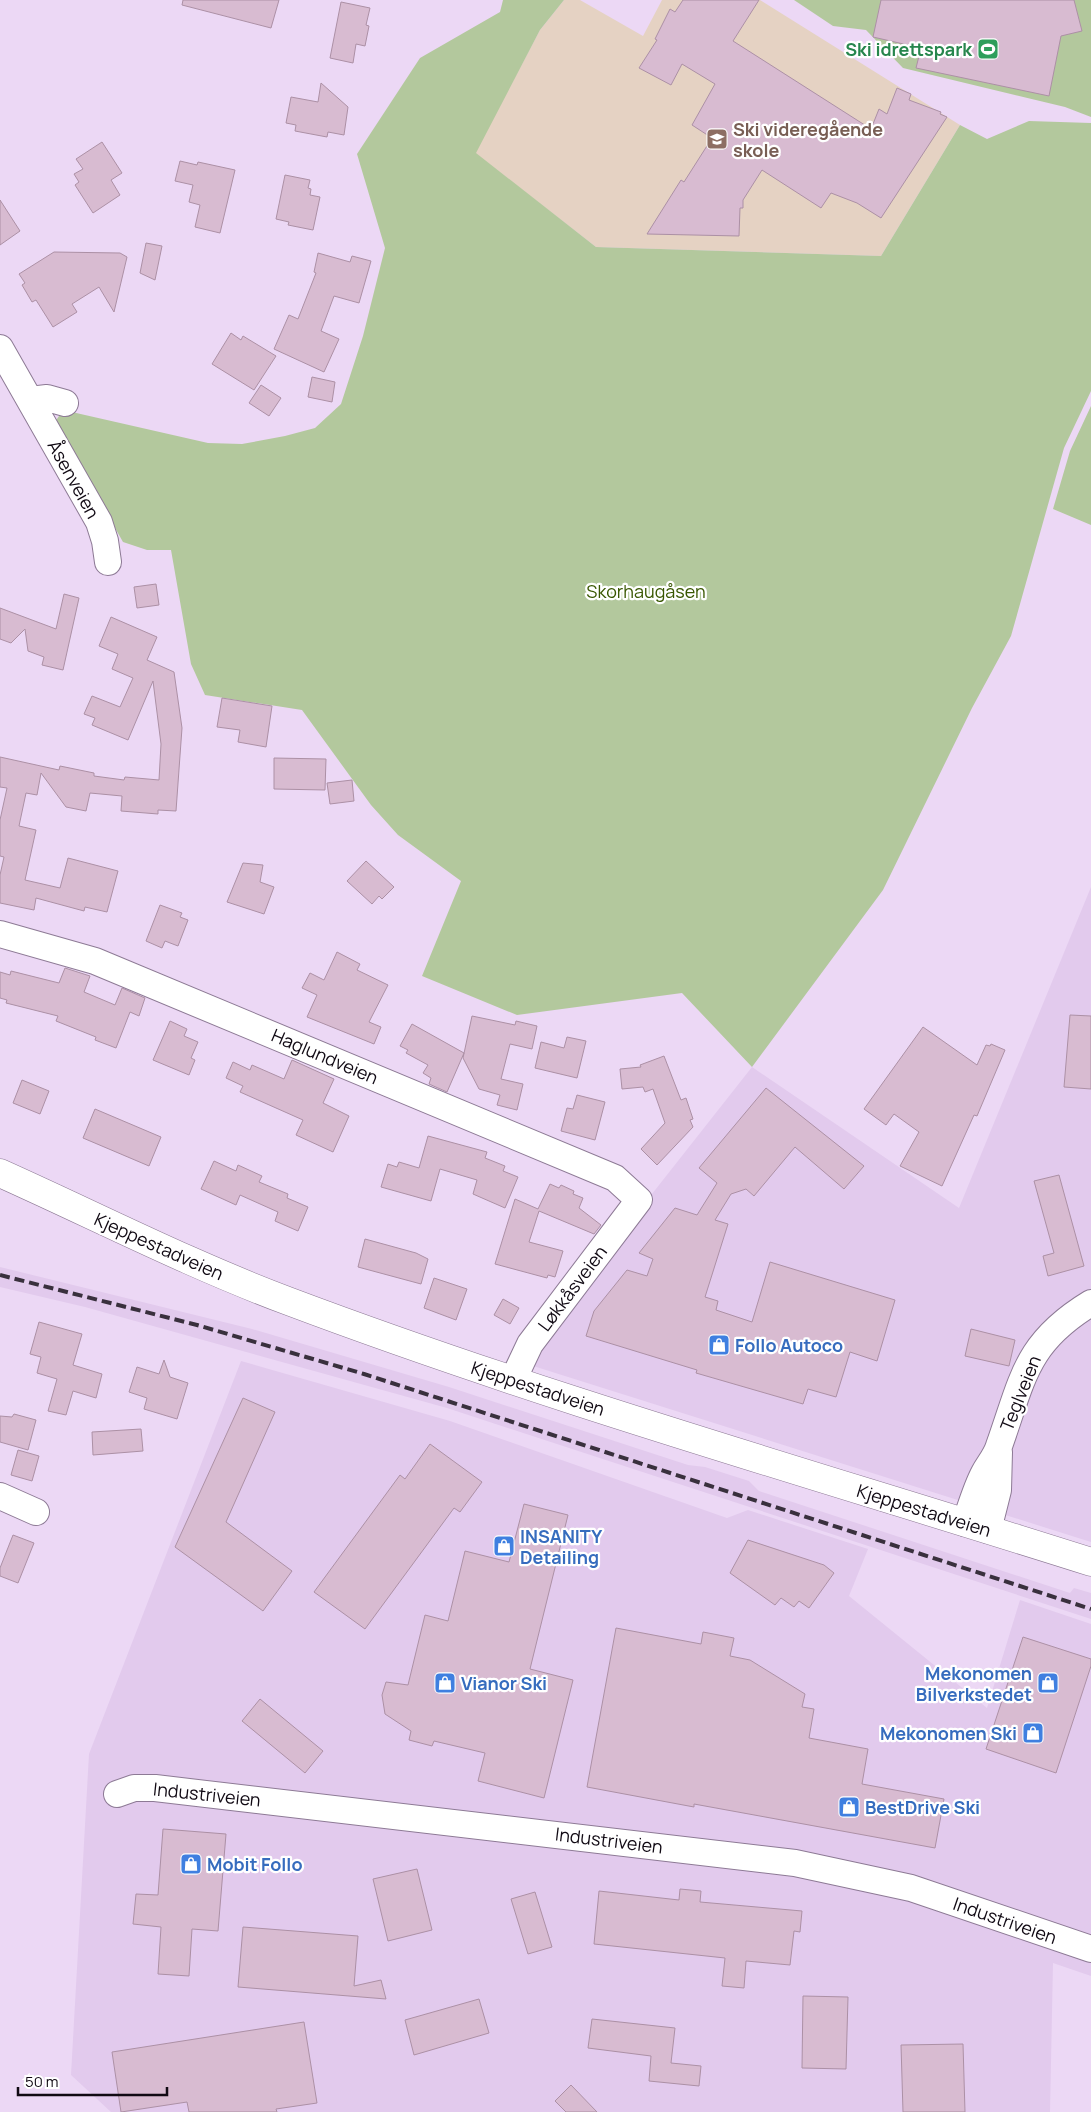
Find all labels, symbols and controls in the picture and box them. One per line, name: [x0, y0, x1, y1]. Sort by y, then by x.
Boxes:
place label: Ski idrettspark: [845, 37, 973, 61]
sports icon: Ski idrettspark: [976, 37, 1000, 61]
place label: Ski videregående skole: [733, 117, 883, 162]
school or university icon: Ski videregående skole: [705, 127, 729, 151]
street label: Åsenveien: [43, 435, 105, 523]
park label: Skorhaugåsen: [586, 579, 706, 603]
street label: Haglundveien: [268, 1023, 382, 1089]
street label: Kjeppestadveien: [91, 1207, 227, 1285]
street label: Løkkåsveien: [532, 1240, 612, 1336]
shop icon: Follo Autoco: [707, 1333, 731, 1357]
place label: Follo Autoco: [735, 1333, 843, 1357]
street label: Teglveien: [994, 1352, 1046, 1434]
street label: Kjeppestadveien: [468, 1355, 608, 1421]
street label: Kjeppestadveien: [854, 1478, 994, 1542]
place label: INSANITY Detailing: [520, 1524, 602, 1569]
shop icon: INSANITY Detailing: [492, 1534, 516, 1558]
place label: Mekonomen Bilverkstedet: [916, 1661, 1032, 1706]
shop icon: Vianor Ski: [433, 1671, 457, 1695]
place label: Vianor Ski: [461, 1671, 547, 1695]
shop icon: Mekonomen Bilverkstedet: [1036, 1671, 1060, 1695]
place label: Mekonomen Ski: [880, 1721, 1017, 1745]
shop icon: Mekonomen Ski: [1021, 1721, 1045, 1745]
street label: Industriveien: [152, 1776, 262, 1812]
shop icon: BestDrive Ski: [837, 1795, 861, 1819]
place label: BestDrive Ski: [865, 1795, 980, 1819]
street label: Industriveien: [554, 1822, 664, 1858]
shop icon: Mobit Follo: [179, 1852, 203, 1876]
place label: Mobit Follo: [207, 1852, 303, 1876]
street label: Industriveien: [950, 1891, 1060, 1949]
scale bar: [18, 2064, 166, 2096]
text: 50 m: [25, 2071, 59, 2092]

